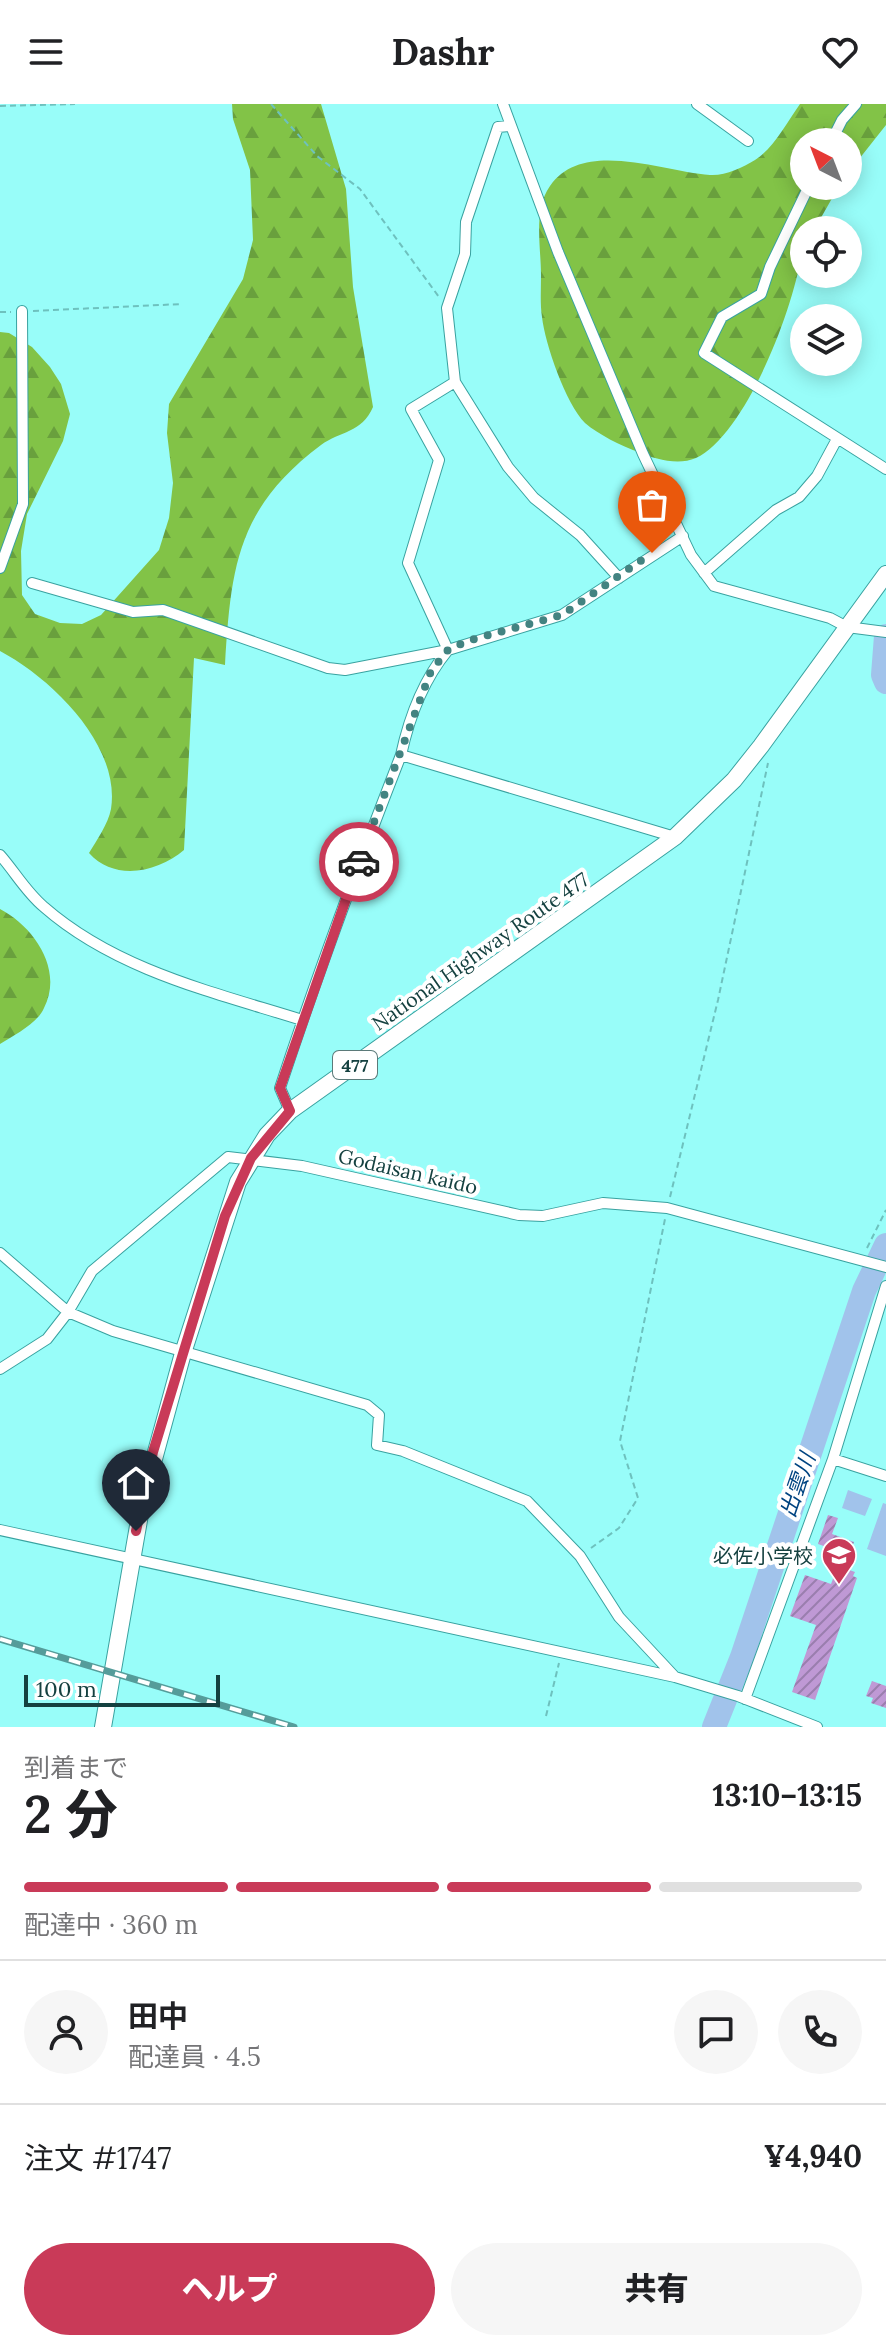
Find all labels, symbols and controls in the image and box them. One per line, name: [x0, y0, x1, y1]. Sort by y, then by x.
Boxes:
text: Dashr: [391, 29, 495, 75]
icon: menu: [24, 30, 68, 74]
icon: heart: [818, 30, 862, 74]
north arrow: [790, 128, 862, 200]
map controls: [790, 128, 862, 376]
button: locate: [790, 216, 862, 288]
button: layers: [790, 304, 862, 376]
pin: [618, 471, 686, 553]
icon: bag: [630, 483, 674, 527]
courier: [319, 822, 399, 902]
icon: car: [337, 840, 381, 884]
street label: National Highway Route 477: [367, 866, 593, 1036]
road number: 477: [333, 1051, 377, 1079]
street label: Godaisan kaido: [336, 1143, 480, 1199]
water label: 出雲川: [773, 1447, 822, 1521]
pin: [102, 1449, 170, 1531]
icon: home: [114, 1461, 158, 1505]
school or university icon: 必佐小学校: [820, 1536, 858, 1586]
place label: 必佐小学校: [713, 1543, 813, 1568]
scale bar: [24, 1671, 220, 1707]
text: 100 m: [36, 1675, 97, 1703]
text: 到着まで: [24, 1751, 128, 1784]
text: 13:10–13:15: [713, 1776, 862, 1814]
text: 2 分: [24, 1781, 117, 1847]
text: 配達中 · 360 m: [24, 1908, 198, 1941]
button: person: [24, 1990, 108, 2074]
button: chat: [674, 1990, 758, 2074]
button: phone: [778, 1990, 862, 2074]
text: 田中: [128, 1997, 188, 2035]
text: 配達員 · 4.5: [128, 2040, 261, 2073]
text: ¥4,940: [764, 2137, 862, 2175]
text: 注文 #1747: [24, 2139, 171, 2177]
button: ヘルプ: [24, 2243, 435, 2335]
button: 共有: [451, 2243, 862, 2335]

